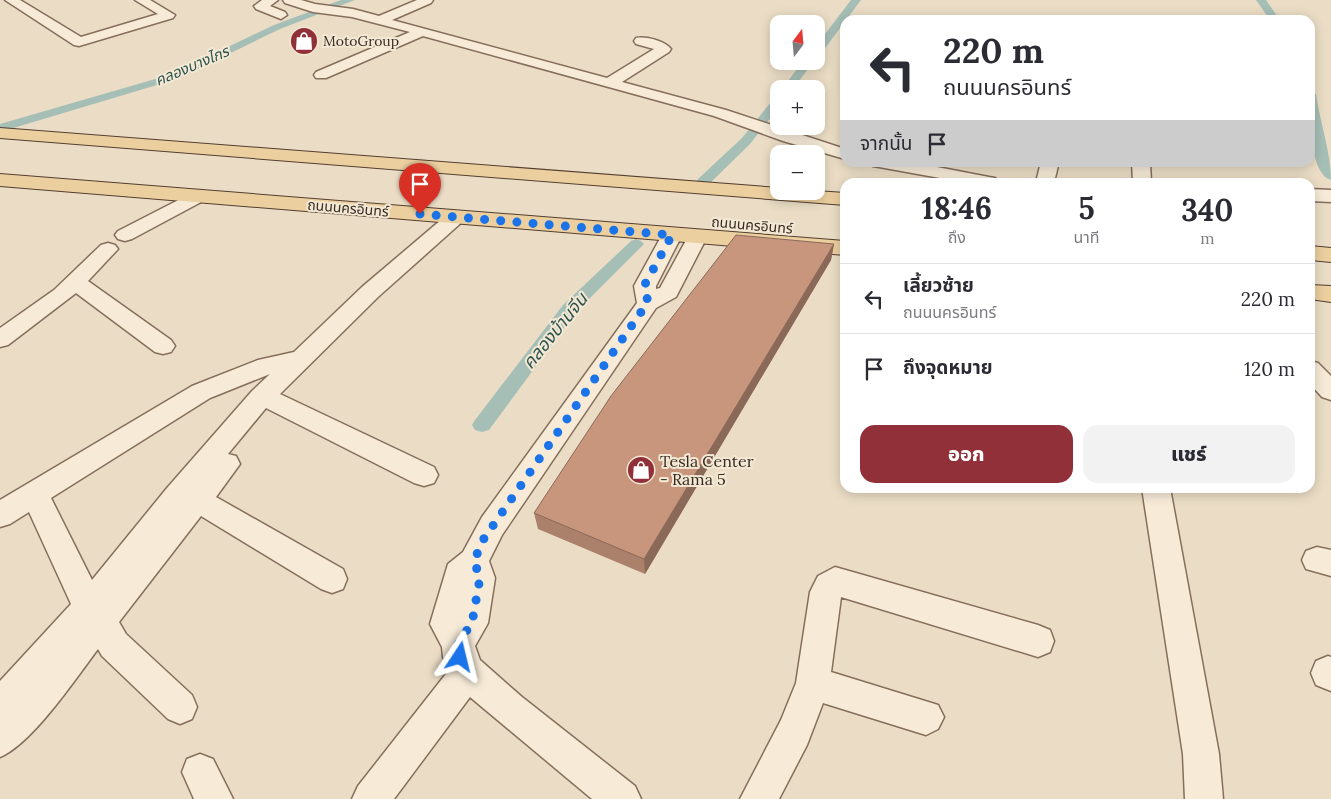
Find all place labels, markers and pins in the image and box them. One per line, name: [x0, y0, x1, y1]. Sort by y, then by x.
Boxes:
shop icon: MotoGroup: [289, 26, 319, 56]
place label: MotoGroup: [323, 32, 399, 50]
pin: [399, 163, 441, 214]
place label: Tesla Center - Rama 5: [660, 451, 754, 489]
shop icon: Tesla Center - Rama 5: [626, 455, 656, 485]

